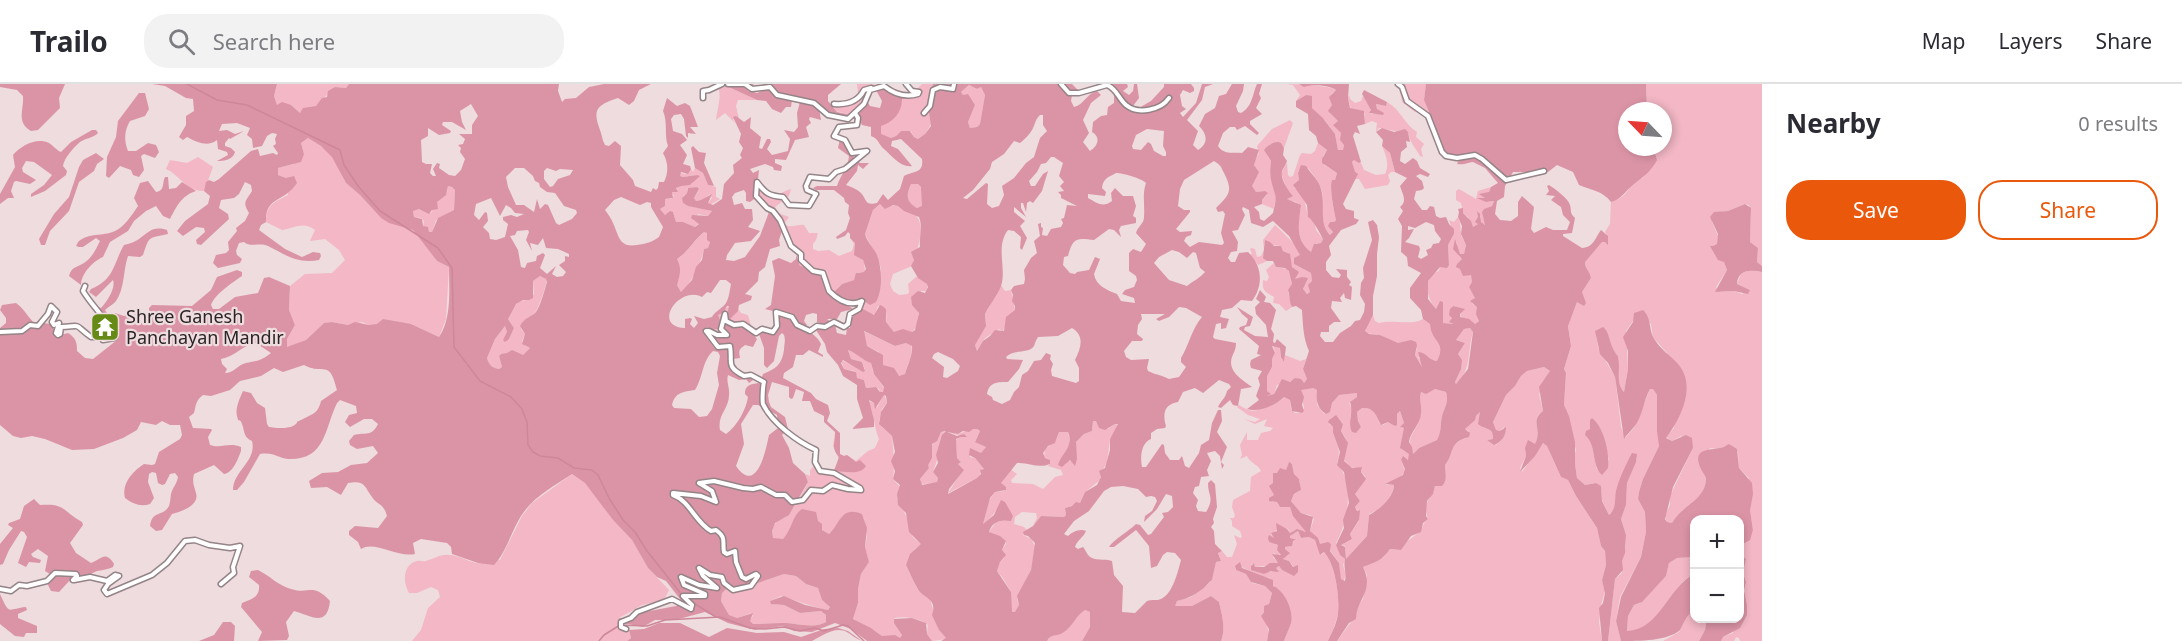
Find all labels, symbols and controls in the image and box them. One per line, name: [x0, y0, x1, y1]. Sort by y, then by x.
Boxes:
search box: [144, 14, 564, 68]
text: Trailo: [30, 22, 108, 60]
icon: search: [165, 25, 198, 58]
text: Search here: [213, 26, 335, 56]
text: Map: [1922, 27, 1966, 55]
text: Layers: [1999, 27, 2063, 55]
text: Share: [2096, 27, 2152, 55]
north arrow: [1618, 102, 1672, 156]
text: Nearby: [1786, 105, 1881, 141]
text: 0 results: [2078, 110, 2158, 137]
button: Save: [1786, 180, 1966, 240]
button: Share: [1978, 180, 2158, 240]
place label: Shree Ganesh Panchayan Mandir: [126, 304, 284, 349]
temple icon: Shree Ganesh Panchayan Mandir: [89, 311, 121, 343]
map controls: [1690, 515, 1744, 623]
button: +: [1690, 515, 1744, 569]
button: −: [1690, 569, 1744, 623]

